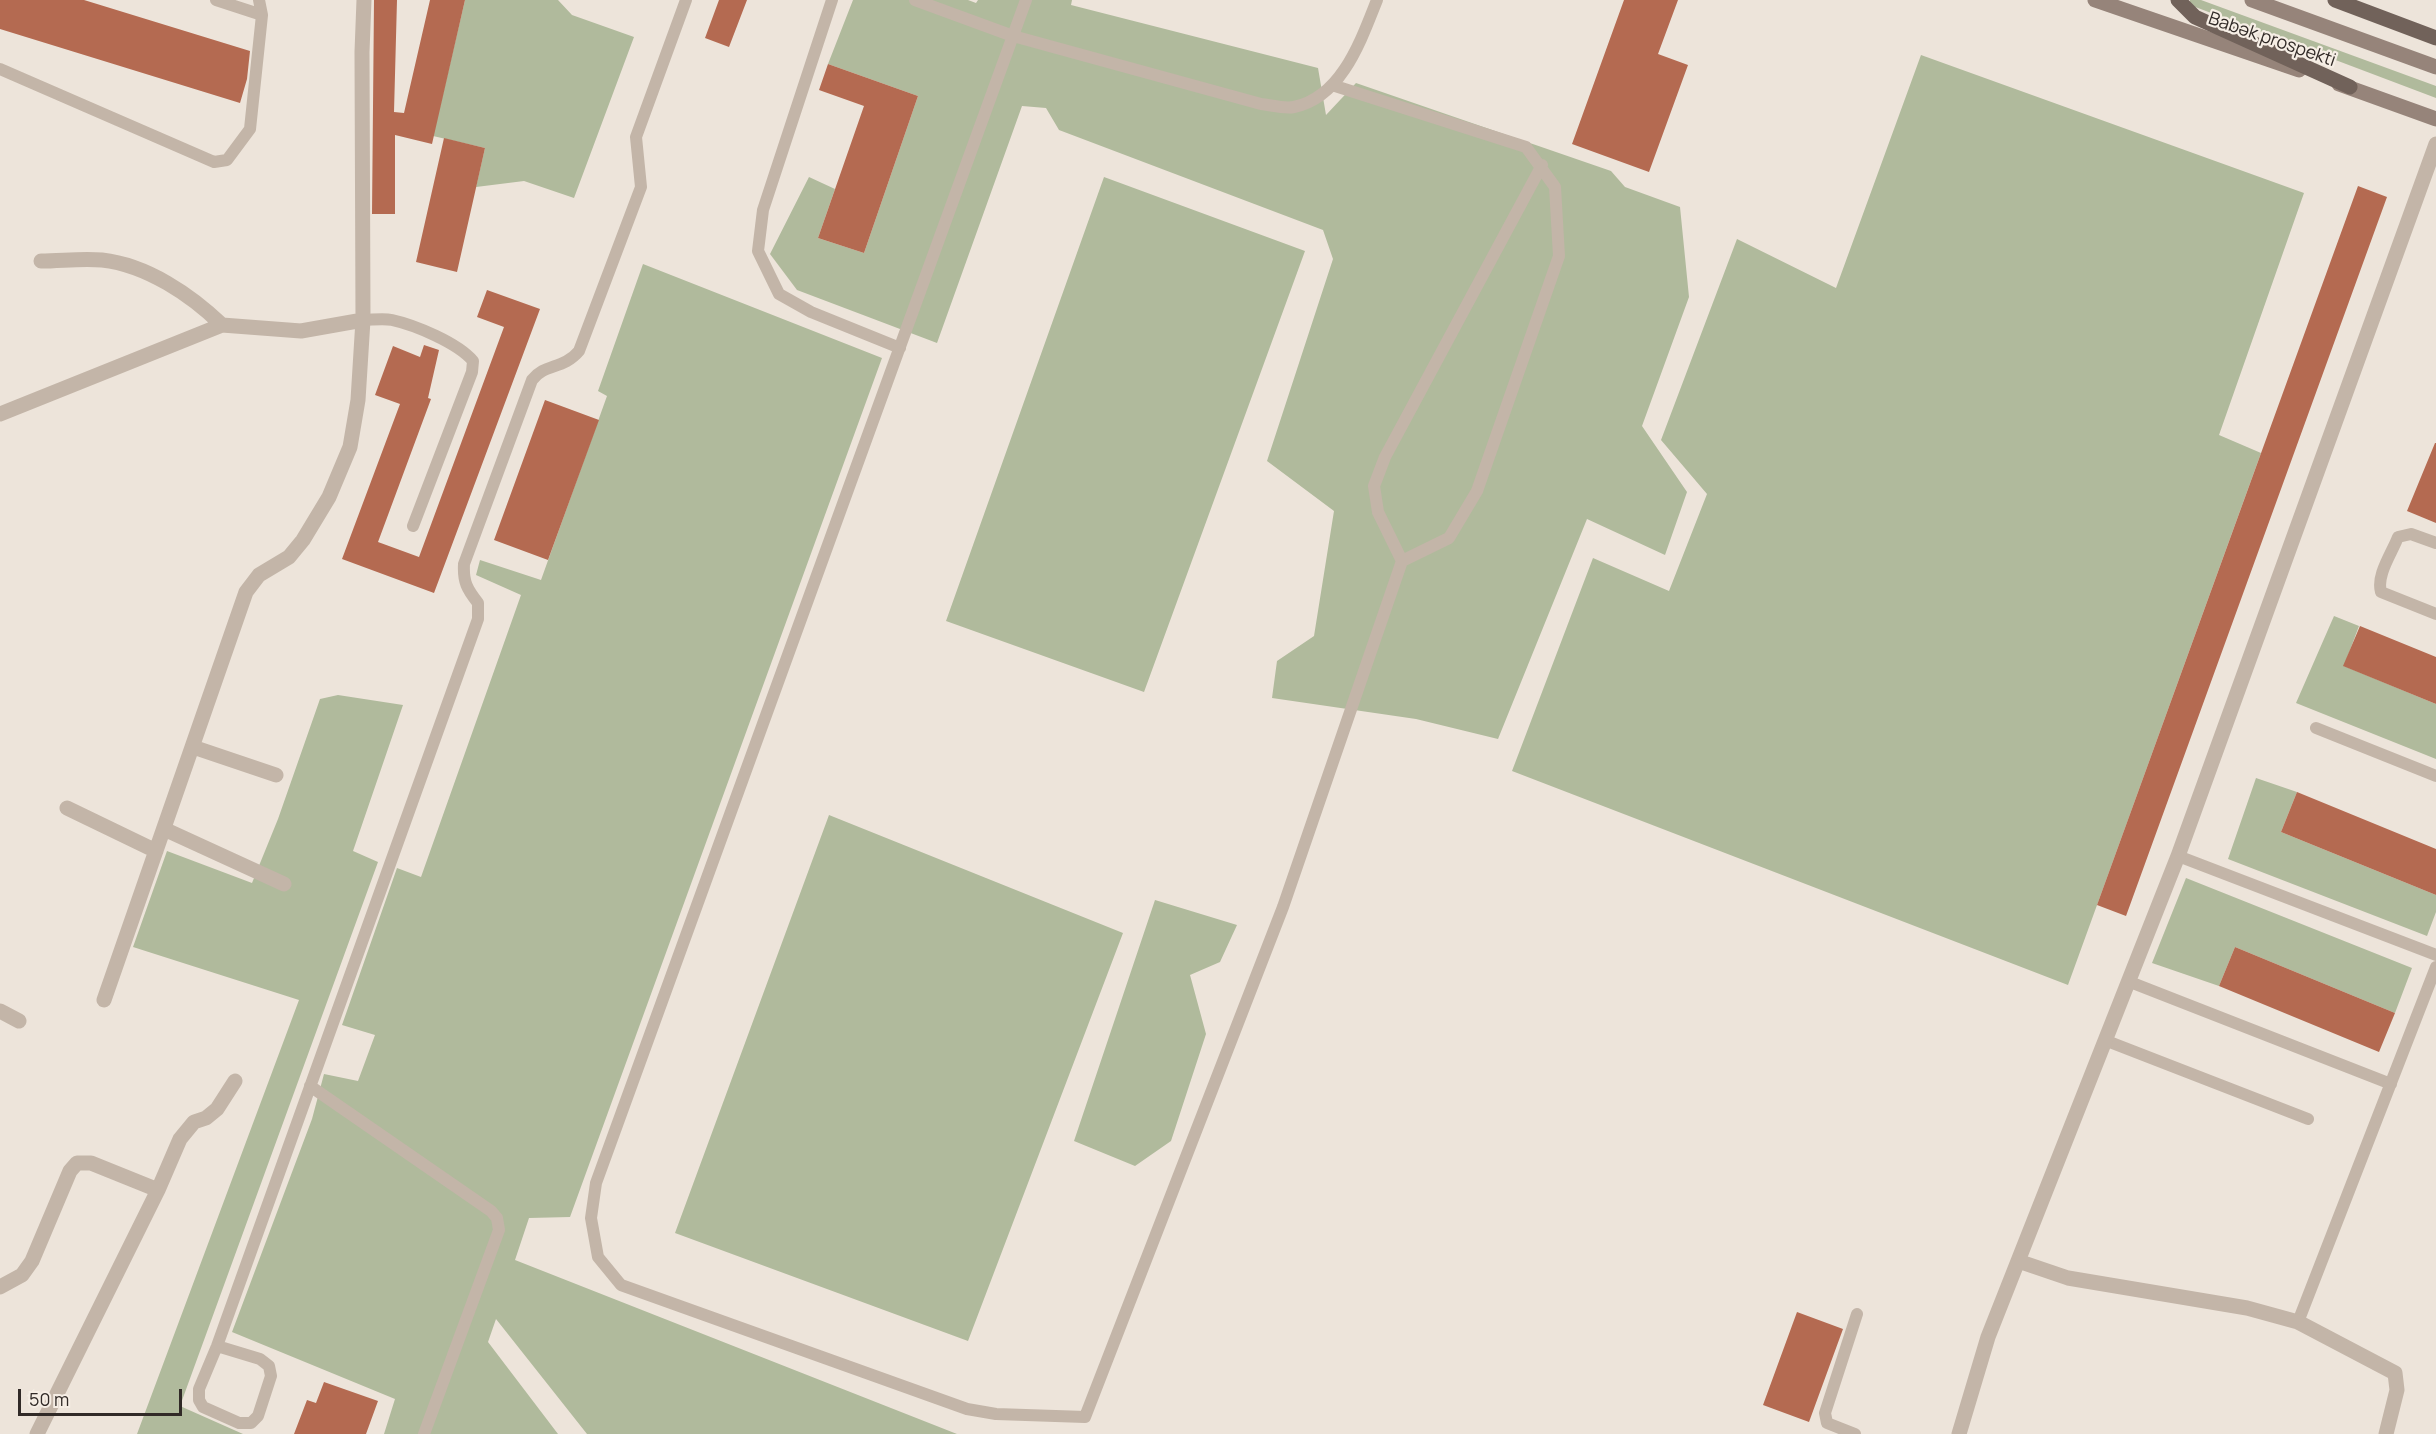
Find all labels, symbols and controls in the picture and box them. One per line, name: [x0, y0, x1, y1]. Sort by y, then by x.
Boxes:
street label: Babək prospekti: [2205, 8, 2339, 72]
scale bar: [21, 1377, 184, 1415]
text: 50 m: [29, 1387, 69, 1411]

